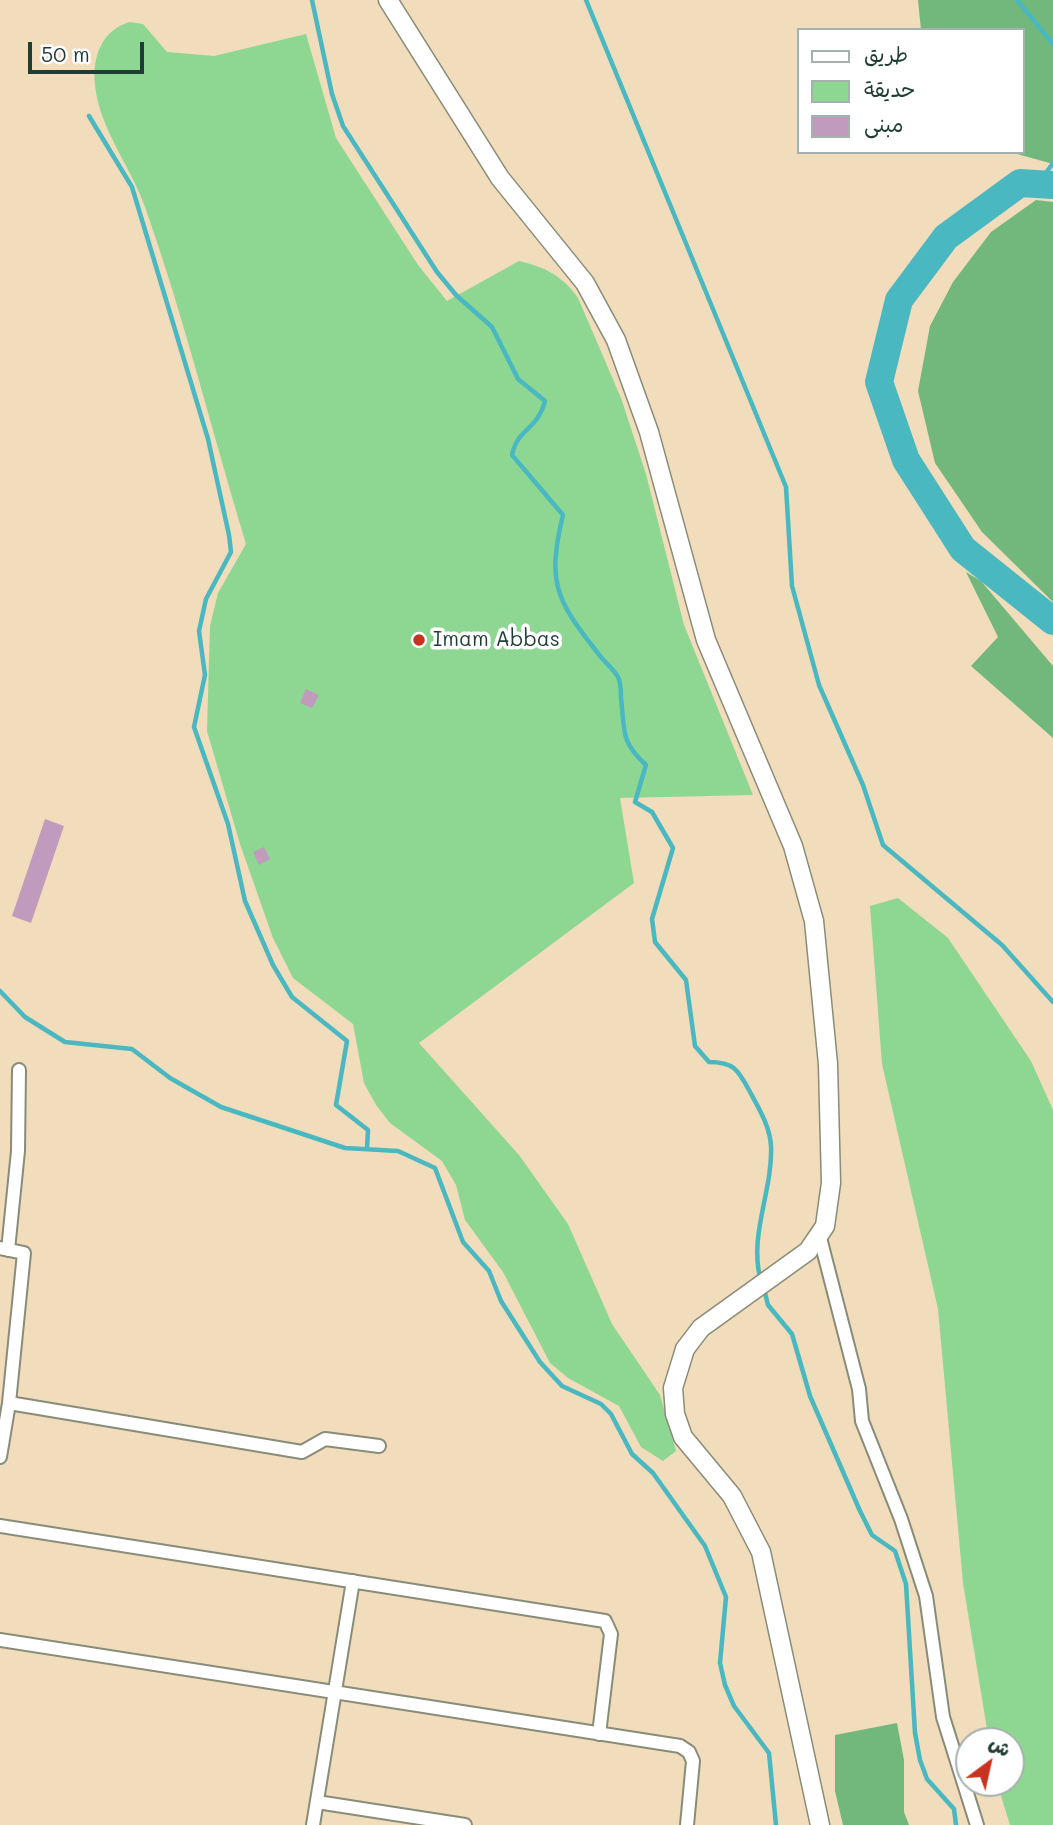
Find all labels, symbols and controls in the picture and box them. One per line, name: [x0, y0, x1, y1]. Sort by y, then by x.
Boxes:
scale bar: [32, 28, 147, 72]
legend: [797, 28, 1025, 154]
text: 50 m: [41, 40, 90, 67]
text: طريق: [864, 40, 908, 67]
text: حديقة: [864, 75, 915, 102]
text: مبنى: [864, 110, 903, 137]
place label: Imam Abbas: [433, 627, 560, 653]
marker: Imam Abbas: [411, 632, 427, 648]
north arrow: [955, 1727, 1025, 1797]
text: ش: [985, 1729, 1016, 1762]

